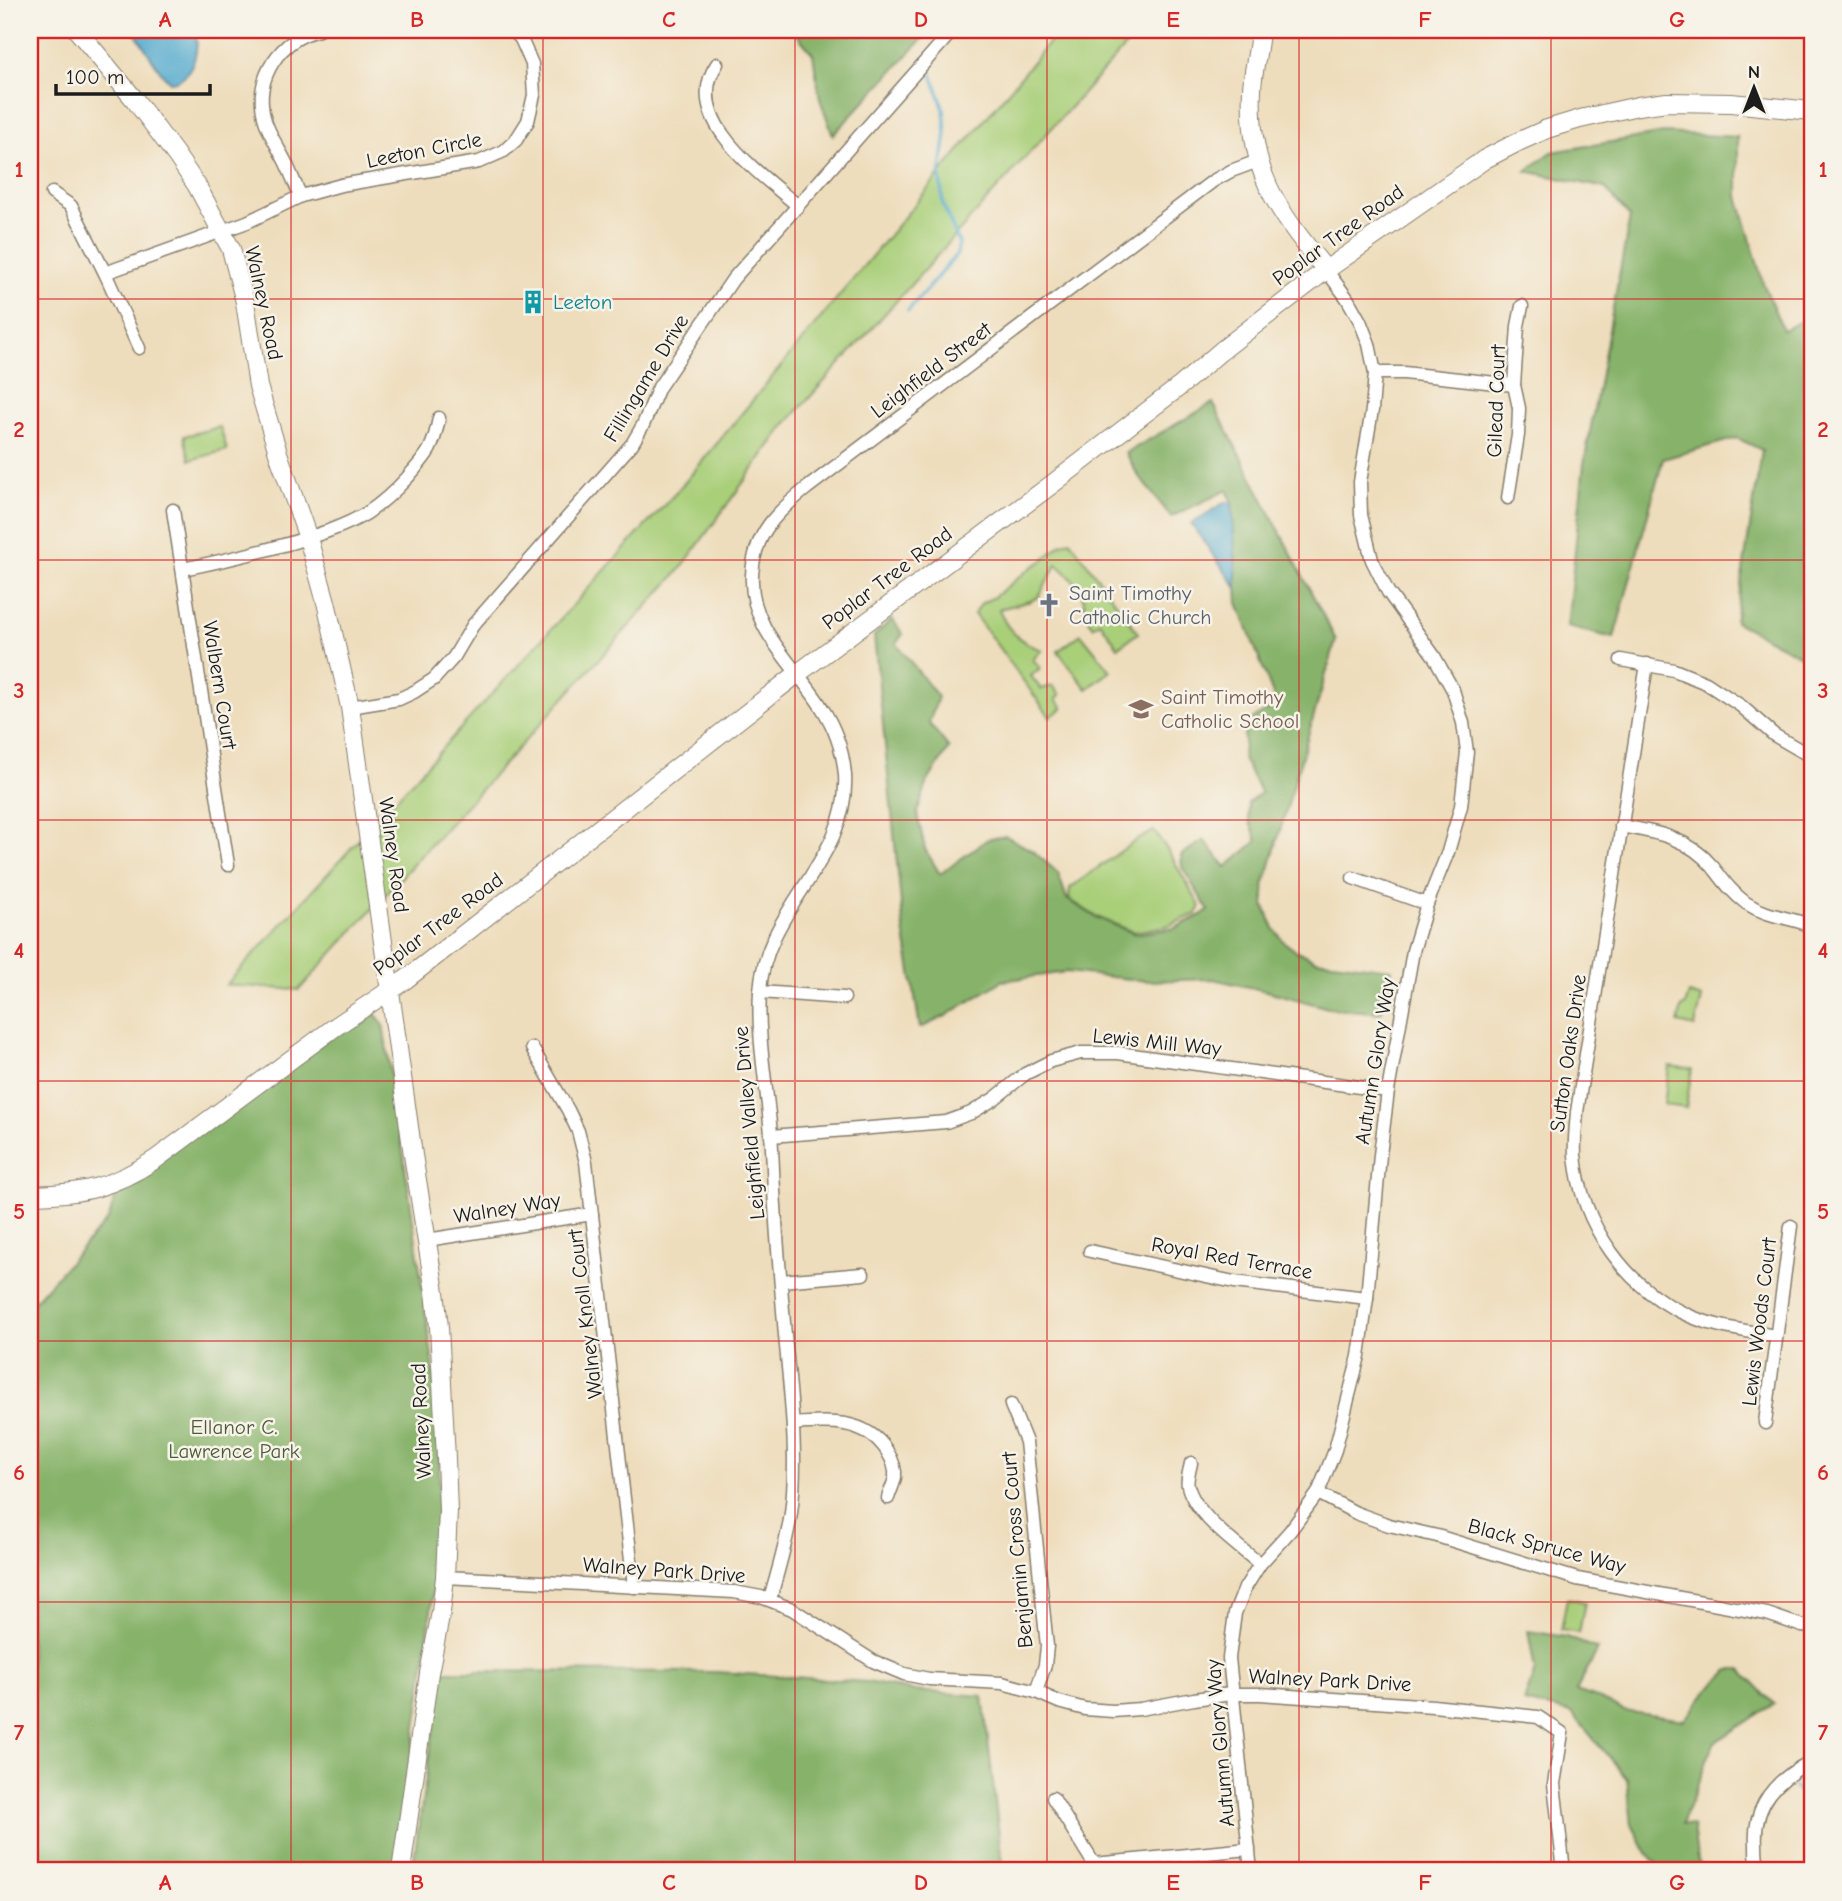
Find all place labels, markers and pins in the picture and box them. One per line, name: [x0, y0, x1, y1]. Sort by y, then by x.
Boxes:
building icon: Leeton: [519, 288, 547, 316]
place label: Leeton: [553, 290, 612, 314]
place label: Saint Timothy Catholic Church: [1069, 581, 1212, 629]
church icon: Saint Timothy Catholic Church: [1035, 591, 1063, 619]
place label: Saint Timothy Catholic School: [1161, 685, 1299, 733]
school or university icon: Saint Timothy Catholic School: [1127, 695, 1155, 723]

